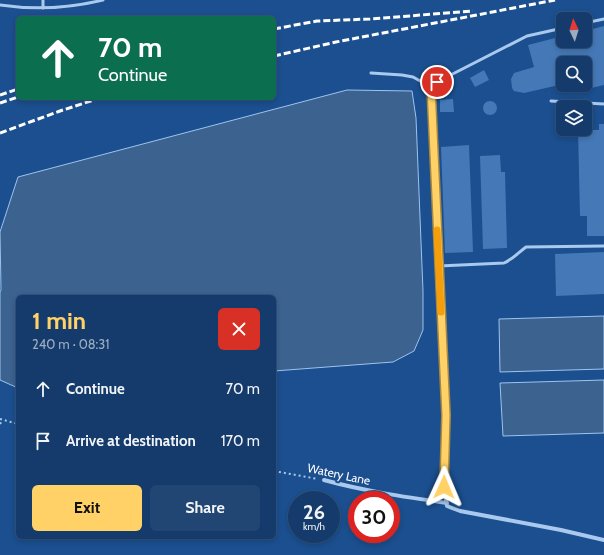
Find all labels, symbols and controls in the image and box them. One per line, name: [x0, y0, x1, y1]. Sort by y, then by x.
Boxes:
north arrow: [556, 12, 592, 48]
map controls: [556, 12, 592, 136]
text: 70 m: [98, 30, 162, 64]
icon: ahead: [32, 32, 84, 84]
button: search: [556, 56, 592, 92]
text: Continue: [98, 64, 167, 86]
pin: [420, 65, 454, 99]
icon: arrive: [426, 71, 448, 93]
button: layers: [556, 100, 592, 136]
text: 1 min: [32, 306, 86, 335]
button: close: [218, 308, 260, 350]
text: 240 m · 08:31: [32, 336, 110, 352]
icon: ahead: [32, 378, 54, 400]
text: Continue: [66, 380, 125, 398]
text: 70 m: [226, 380, 260, 398]
icon: arrive: [32, 430, 54, 452]
text: Arrive at destination: [66, 432, 196, 450]
text: 170 m: [221, 432, 260, 450]
street label: Watery Lane: [306, 460, 372, 488]
position arrow: [423, 466, 465, 508]
button: Exit: [32, 485, 142, 531]
button: Share: [150, 485, 260, 531]
speed limit sign: 30: [348, 491, 400, 543]
text: 26: [303, 500, 325, 524]
text: km/h: [303, 520, 325, 533]

